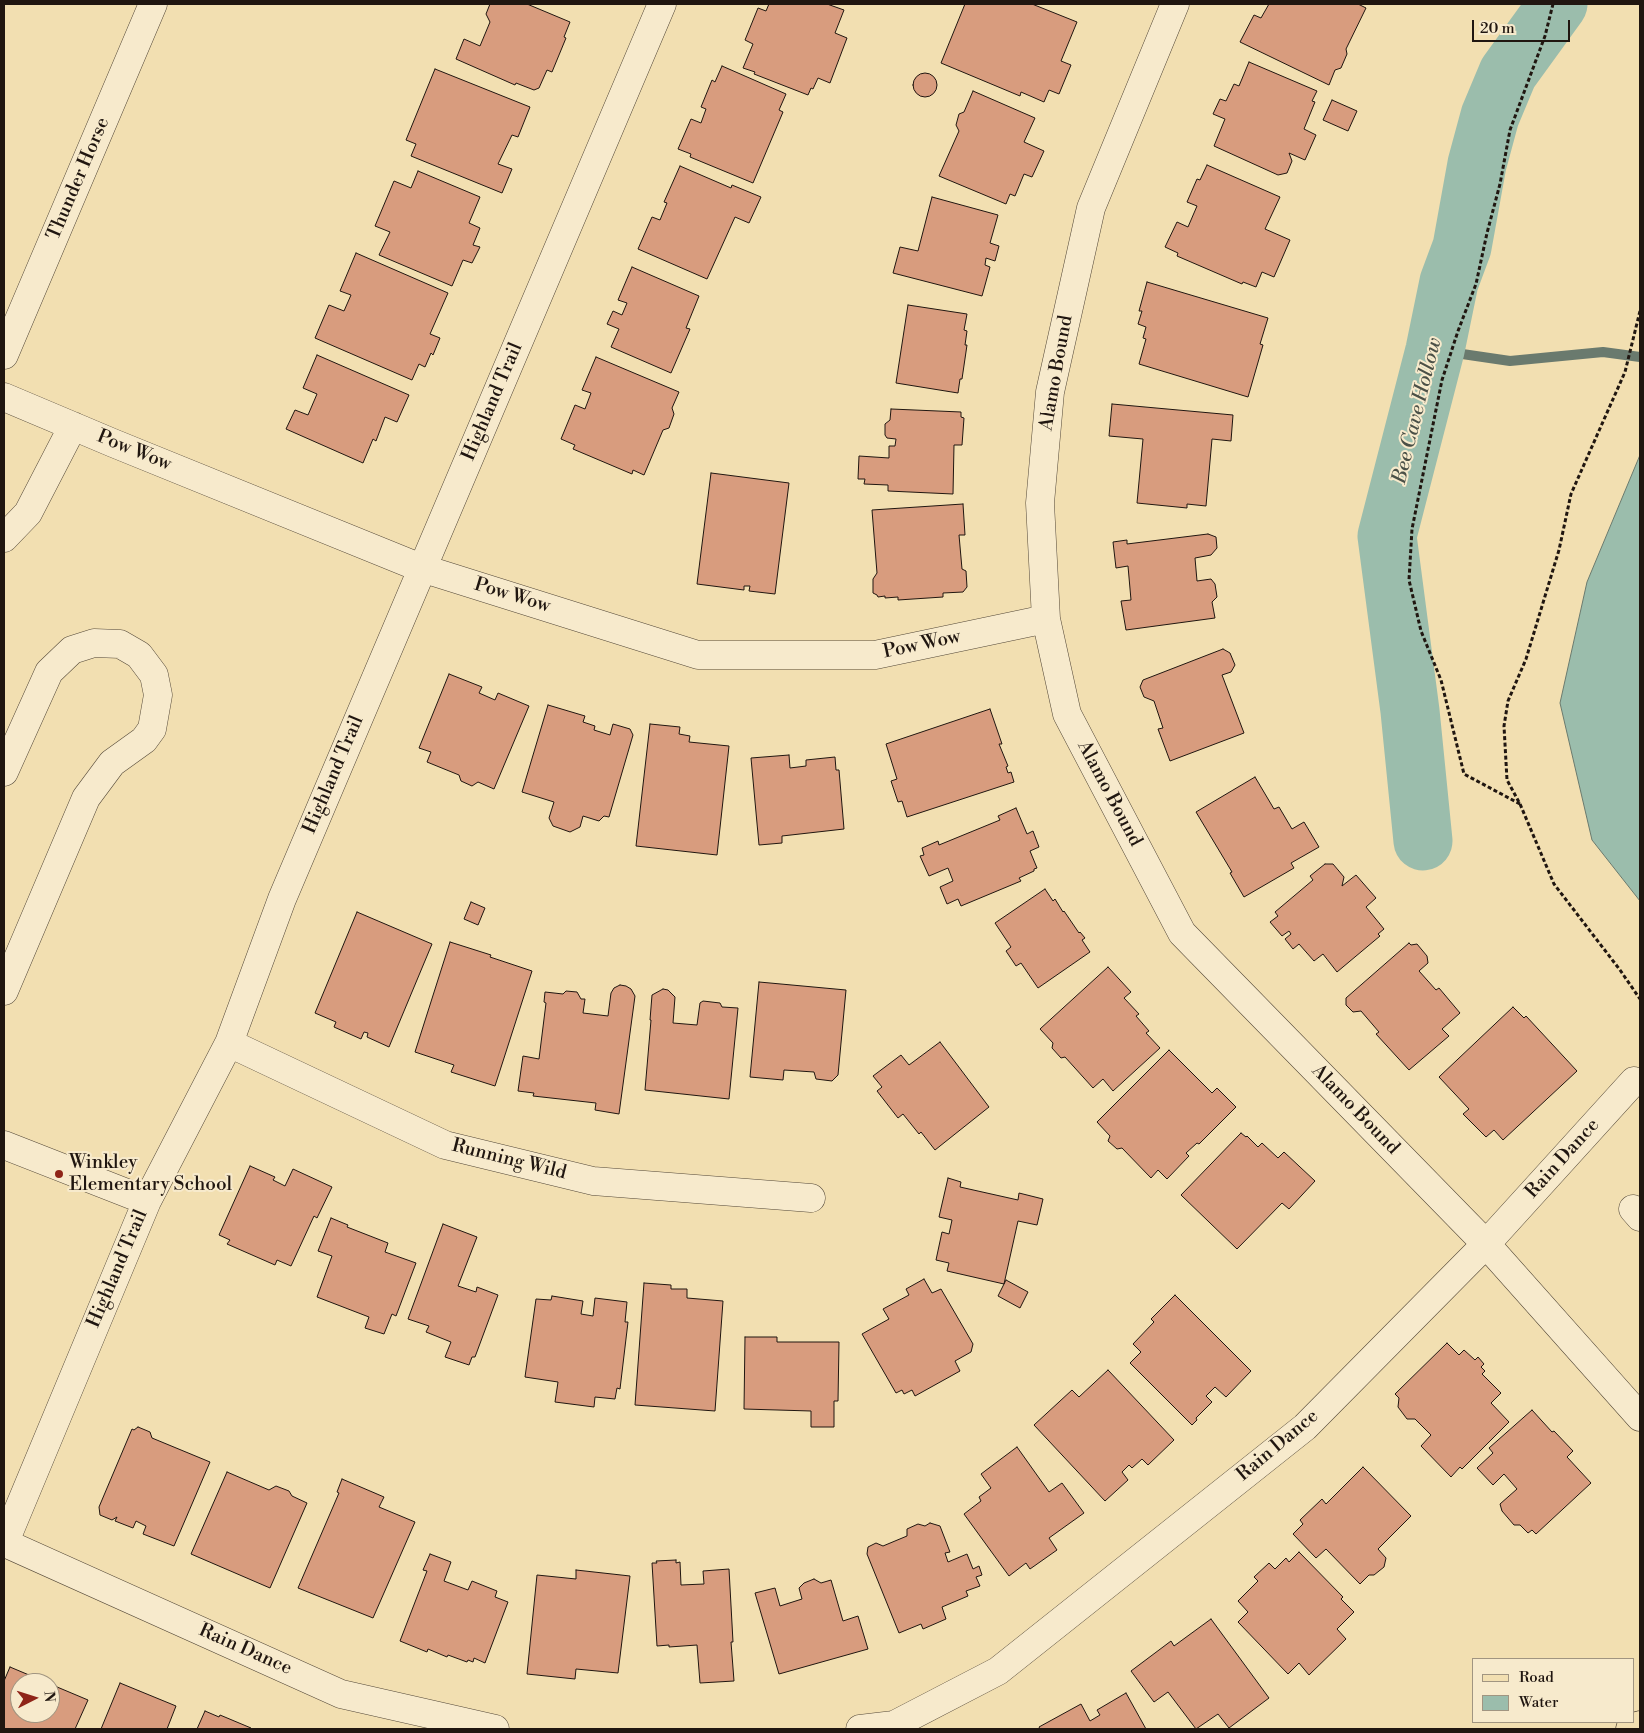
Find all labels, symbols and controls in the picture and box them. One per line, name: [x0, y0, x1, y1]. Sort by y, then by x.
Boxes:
scale bar: [1474, 10, 1572, 42]
text: 20 m: [1480, 19, 1515, 38]
street label: Thunder Horse: [43, 114, 115, 244]
street label: Alamo Bound: [1036, 314, 1078, 432]
water label: Bee Cave Hollow: [1388, 336, 1448, 486]
street label: Highland Trail: [458, 339, 528, 465]
street label: Pow Wow: [93, 426, 175, 476]
street label: Pow Wow: [471, 574, 553, 618]
street label: Pow Wow: [881, 626, 963, 664]
street label: Highland Trail: [299, 712, 369, 838]
street label: Alamo Bound: [1072, 737, 1146, 851]
street label: Alamo Bound: [1306, 1060, 1404, 1160]
street label: Rain Dance: [1521, 1114, 1605, 1204]
street label: Running Wild: [449, 1135, 569, 1185]
place label: Winkley Elementary School: [69, 1152, 232, 1196]
marker: Winkley Elementary School: [53, 1168, 65, 1180]
street label: Highland Trail: [83, 1206, 153, 1332]
street label: Rain Dance: [1233, 1405, 1323, 1487]
street label: Rain Dance: [195, 1619, 295, 1681]
legend: [1472, 1658, 1634, 1723]
text: Road: [1519, 1668, 1554, 1687]
north arrow: [10, 1673, 60, 1723]
text: N: [39, 1690, 58, 1703]
text: Water: [1519, 1693, 1558, 1712]

